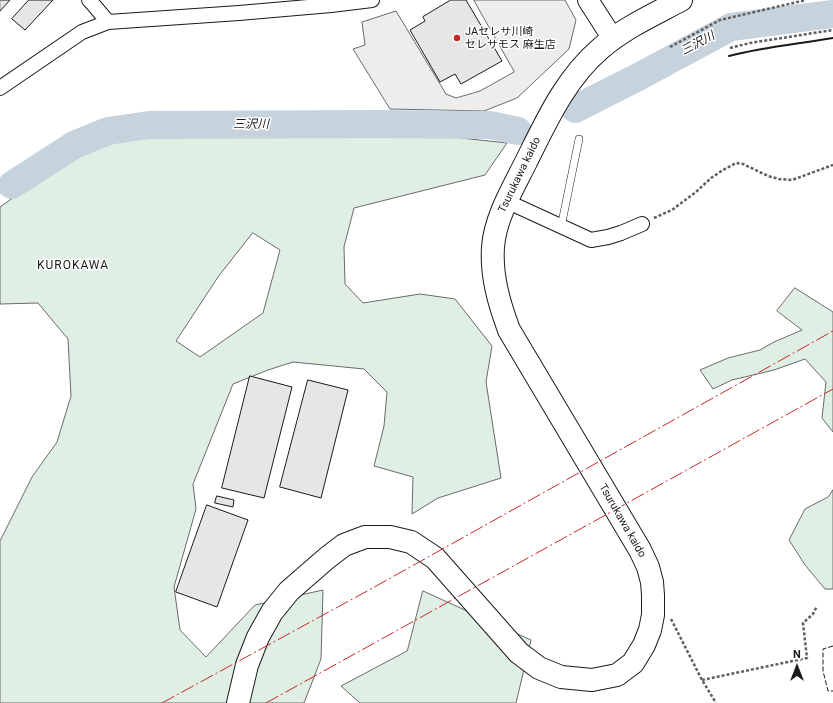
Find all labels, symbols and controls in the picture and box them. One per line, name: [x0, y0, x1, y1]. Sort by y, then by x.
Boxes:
place label: JAセレサ川崎 セレサモス 麻生店: [465, 25, 556, 51]
water label: 三沢川: [679, 29, 717, 59]
marker: JAセレサ川崎 セレサモス 麻生店: [452, 33, 462, 43]
water label: 三沢川: [233, 118, 269, 132]
street label: Tsurukawa kaido: [496, 135, 544, 215]
district label: KUROKAWA: [37, 259, 109, 273]
street label: Tsurukawa kaido: [596, 482, 648, 560]
north arrow: [777, 647, 817, 687]
text: N: [793, 648, 801, 661]

